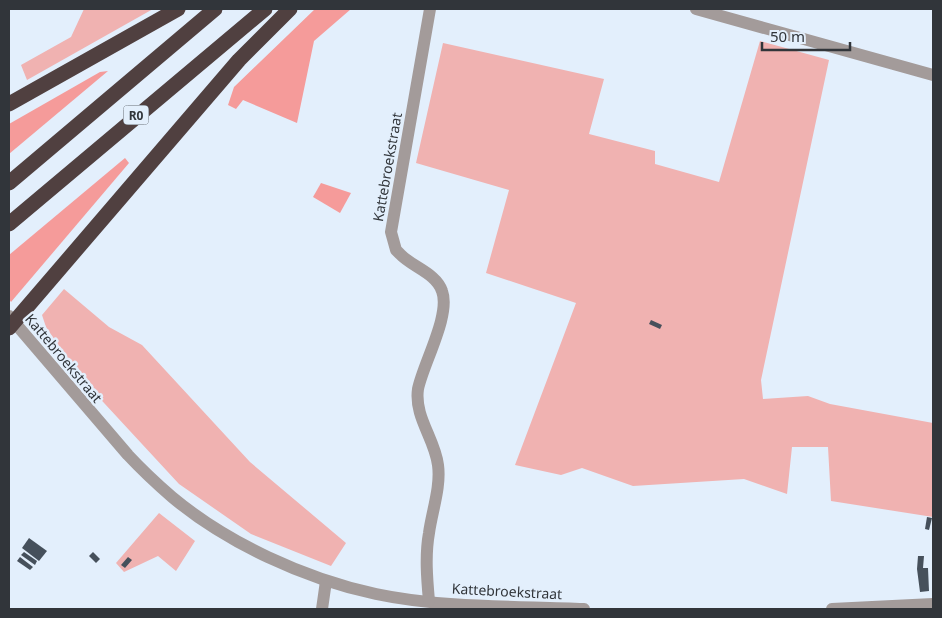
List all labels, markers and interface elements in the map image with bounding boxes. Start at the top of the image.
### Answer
scale bar [762,20,850,52]
text: 50 m [770,26,805,46]
road number: R0 [124,106,148,124]
street label: Kattebroekstraat [368,111,406,223]
street label: Kattebroekstraat [21,310,107,406]
street label: Kattebroekstraat [451,579,563,603]

